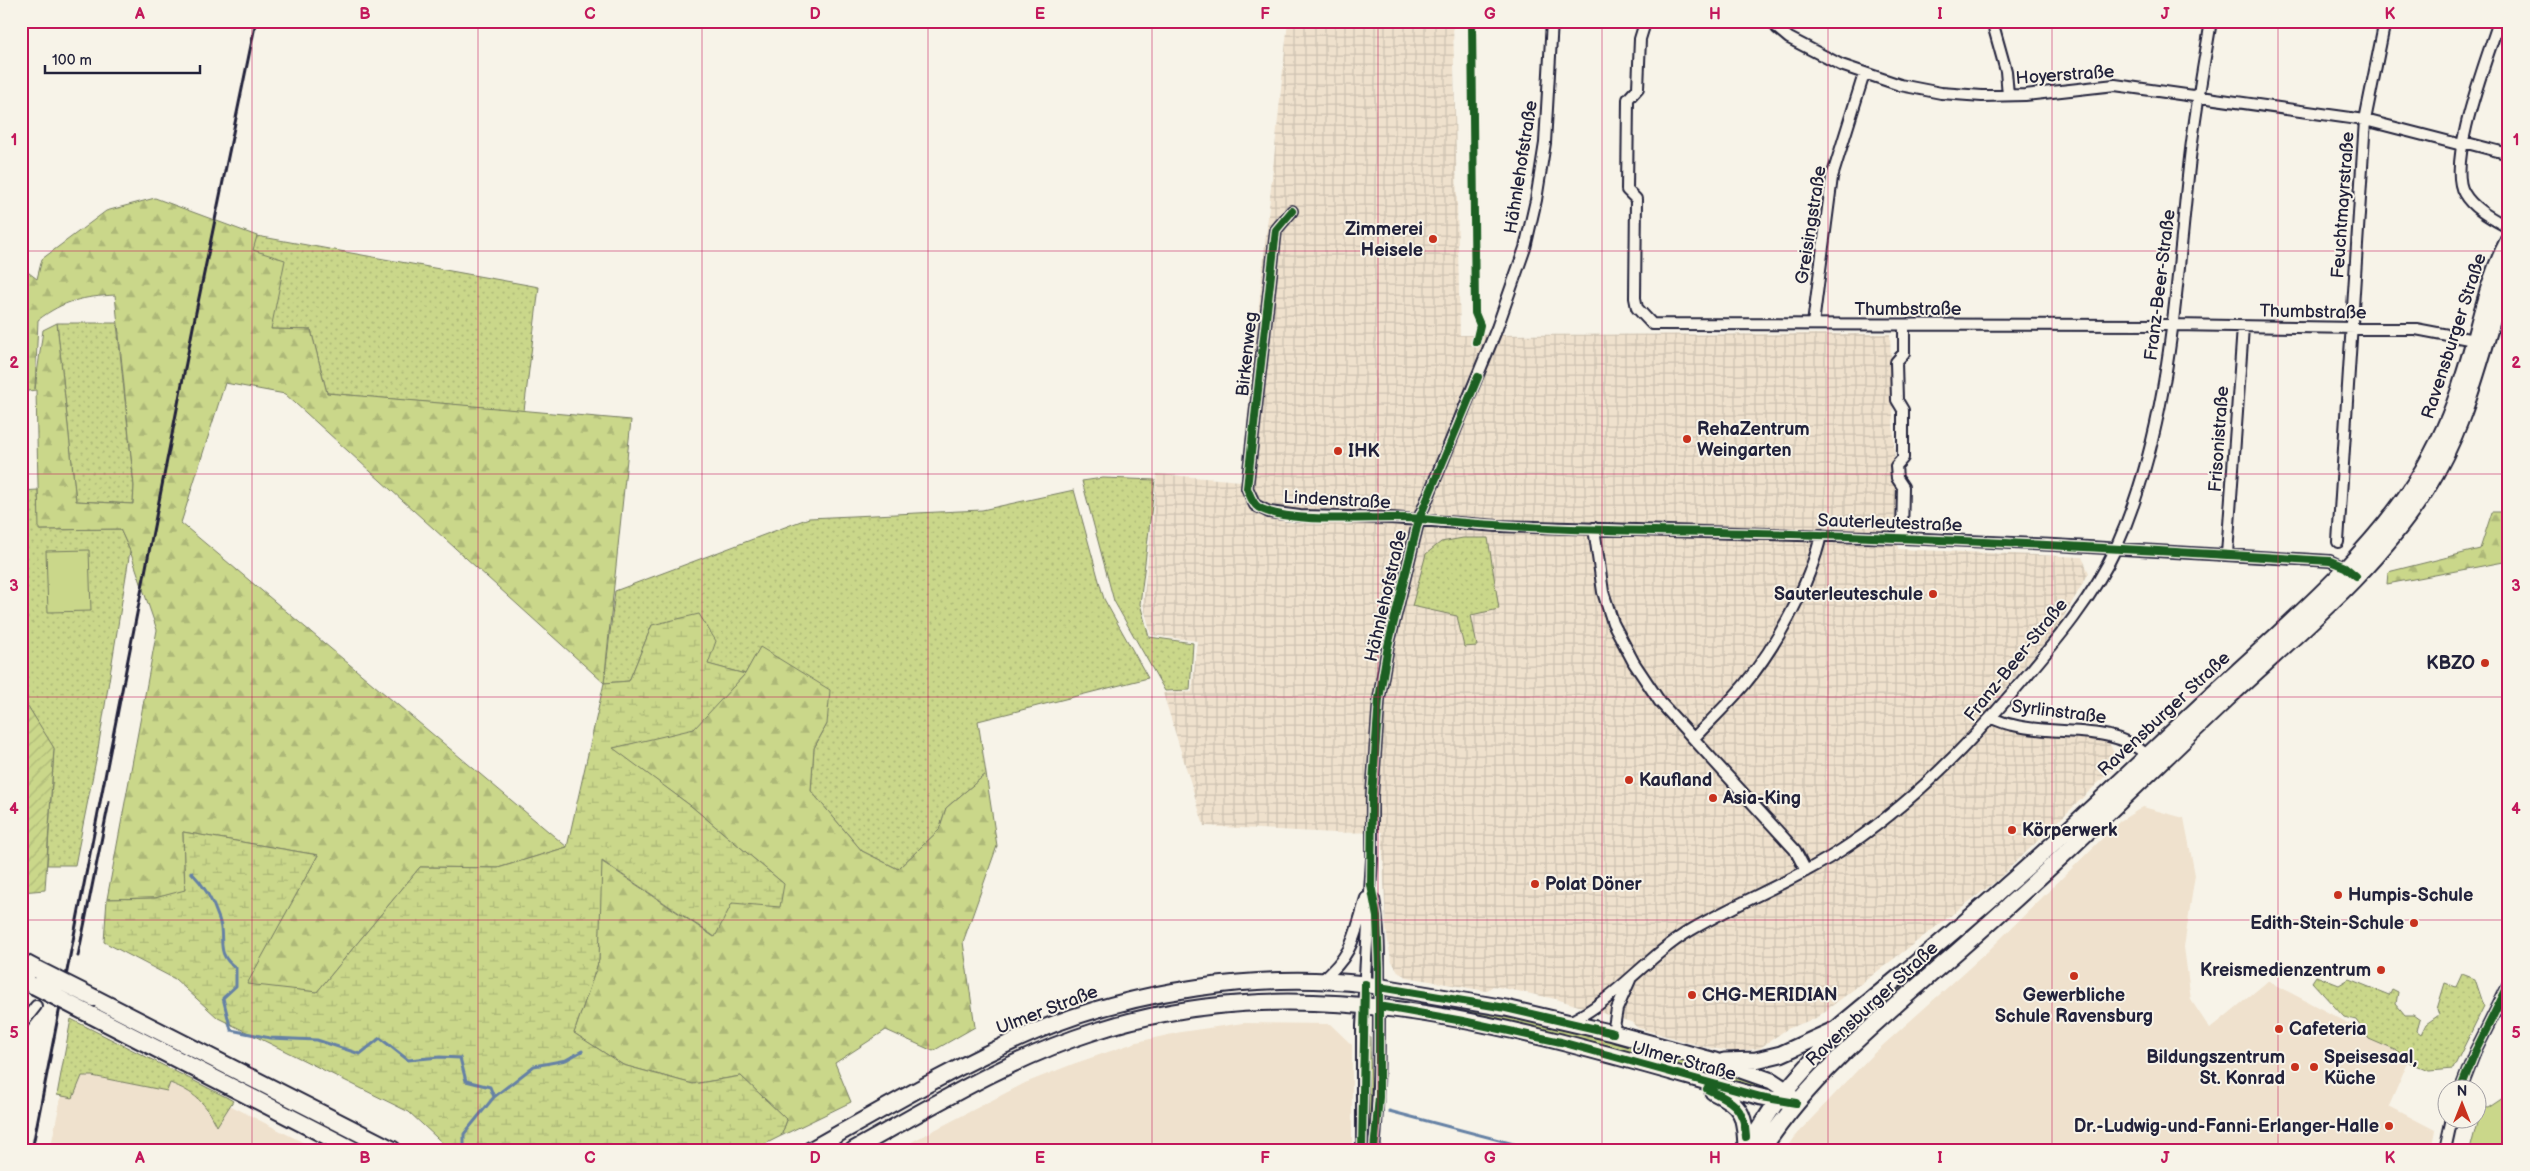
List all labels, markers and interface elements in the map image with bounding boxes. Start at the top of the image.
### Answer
text: A [134,5,145,24]
text: B [359,5,371,24]
text: C [584,5,596,24]
text: D [809,5,821,24]
text: E [1035,5,1045,24]
text: F [1260,5,1270,24]
text: G [1484,5,1496,24]
text: H [1709,5,1721,24]
text: I [1937,5,1943,24]
text: J [2161,5,2170,24]
text: K [2385,5,2396,24]
scale bar [45,42,200,74]
text: 100 m [52,51,92,70]
street label: Hoyerstraße [2015,61,2115,89]
street label: Hähnlehofstraße [1500,99,1542,235]
text: 1 [11,131,17,150]
street label: Feuchtmayrstraße [2327,131,2359,279]
text: 1 [2513,131,2519,150]
street label: Greisingstraße [1791,164,1831,286]
street label: Franz-Beer-Straße [2140,208,2180,362]
place label: Zimmerei Heisele [1345,219,1423,261]
marker: Zimmerei Heisele [1427,233,1439,245]
street label: Ravensburger Straße [2417,250,2491,421]
street label: Thumbstraße [1855,299,1962,320]
street label: Thumbstraße [2259,301,2367,323]
street label: Birkenweg [1232,311,1262,397]
text: 2 [9,354,19,373]
text: 2 [2511,354,2521,373]
street label: Frisonistraße [2205,385,2233,493]
place label: RehaZentrum Weingarten [1697,419,1810,461]
marker: RehaZentrum Weingarten [1681,433,1693,445]
place label: IHK [1348,441,1380,462]
marker: IHK [1332,445,1344,457]
street label: Lindenstraße [1283,487,1391,513]
street label: Sauterleutestraße [1817,510,1963,536]
street label: Hähnlehofstraße [1361,528,1411,664]
text: 3 [9,577,19,596]
text: 3 [2511,577,2521,596]
place label: Sauterleuteschule [1774,584,1923,605]
marker: Sauterleuteschule [1927,588,1939,600]
street label: Franz-Beer-Straße [1960,594,2072,726]
street label: Ravensburger Straße [2094,647,2235,781]
place label: KBZO [2426,653,2475,674]
marker: KBZO [2479,657,2491,669]
street label: Syrlinstraße [2010,696,2108,728]
place label: Kaufland [1639,770,1712,791]
marker: Kaufland [1623,774,1635,786]
place label: Asia-King [1722,788,1801,809]
marker: Asia-King [1707,792,1719,804]
text: 4 [9,800,19,819]
text: 4 [2511,800,2521,819]
place label: Körperwerk [2022,820,2118,841]
marker: Körperwerk [2006,824,2018,836]
place label: Polat Döner [1545,874,1643,895]
marker: Polat Döner [1529,878,1541,890]
place label: Humpis-Schule [2348,885,2473,906]
marker: Humpis-Schule [2332,889,2344,901]
place label: Edith-Stein-Schule [2250,913,2404,934]
marker: Edith-Stein-Schule [2408,917,2420,929]
street label: Ravensburger Straße [1802,937,1943,1071]
place label: Kreismedienzentrum [2200,960,2371,981]
marker: Kreismedienzentrum [2375,964,2387,976]
marker: Gewerbliche Schule Ravensburg [2068,970,2080,982]
street label: Ulmer Straße [993,981,1101,1039]
place label: CHG-MERIDIAN [1702,985,1838,1006]
place label: Gewerbliche Schule Ravensburg [1995,985,2153,1027]
marker: CHG-MERIDIAN [1686,989,1698,1001]
place label: Cafeteria [2289,1019,2367,1040]
marker: Cafeteria [2273,1023,2285,1035]
text: 5 [9,1024,19,1043]
text: 5 [2511,1024,2521,1043]
street label: Ulmer Straße [1629,1037,1739,1085]
place label: Bildungszentrum St. Konrad [2146,1047,2285,1089]
place label: Speisesaal, Küche [2324,1047,2417,1089]
marker: Bildungszentrum St. Konrad [2289,1061,2301,1073]
marker: Speisesaal, Küche [2308,1061,2320,1073]
north arrow [2438,1078,2488,1128]
text: N [2457,1083,2467,1100]
place label: Dr.-Ludwig-und-Fanni-Erlanger-Halle [2074,1116,2379,1137]
marker: Dr.-Ludwig-und-Fanni-Erlanger-Halle [2383,1120,2395,1132]
text: A [134,1149,145,1168]
text: B [359,1149,371,1168]
text: C [584,1149,596,1168]
text: D [809,1149,821,1168]
text: E [1035,1149,1045,1168]
text: F [1260,1149,1270,1168]
text: G [1484,1149,1496,1168]
text: H [1709,1149,1721,1168]
text: I [1937,1149,1943,1168]
text: J [2161,1149,2170,1168]
text: K [2385,1149,2396,1168]

